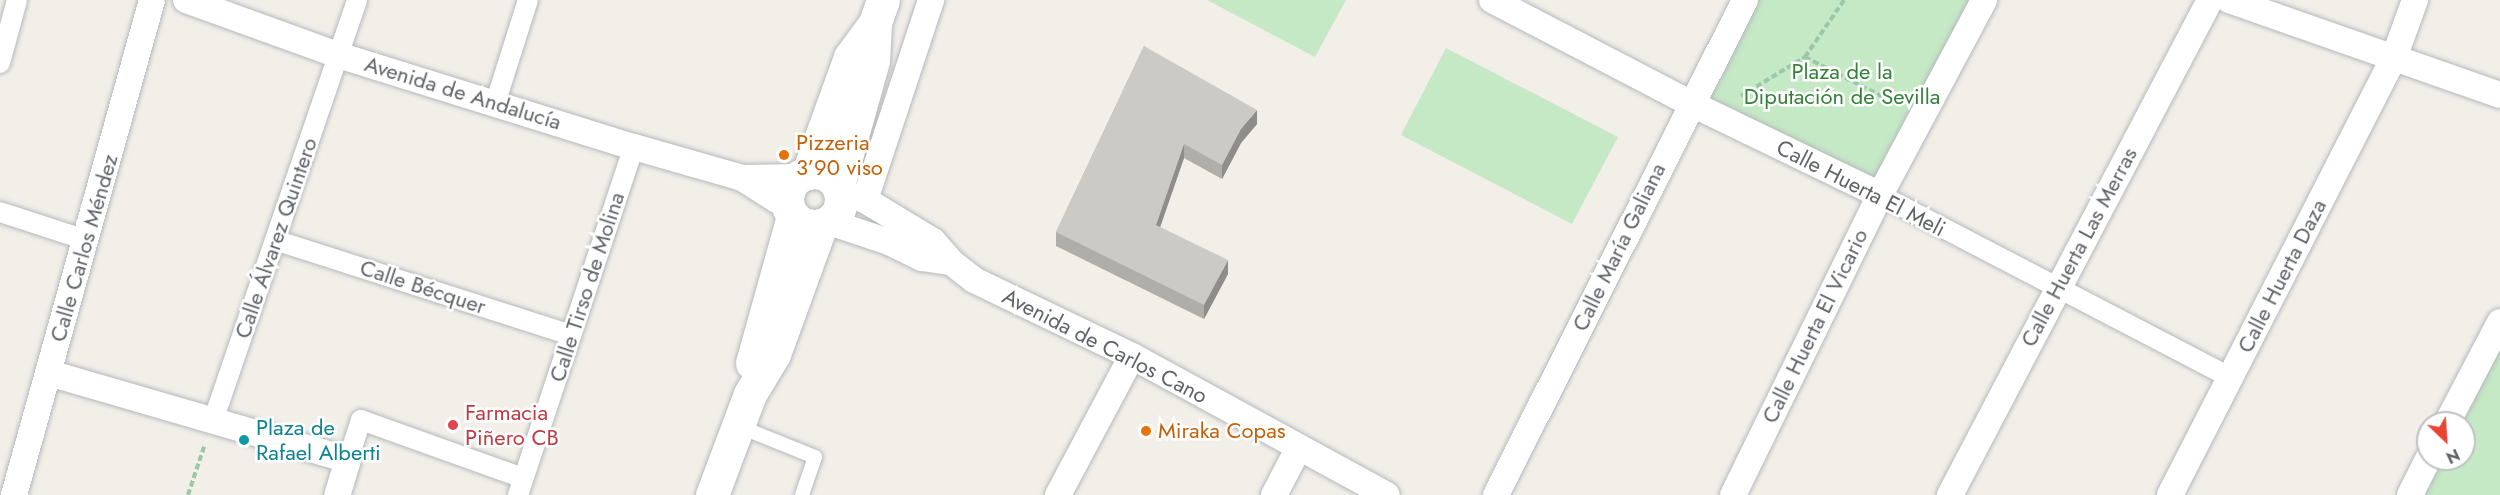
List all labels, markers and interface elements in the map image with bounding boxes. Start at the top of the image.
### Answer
street label: Avenida de Andalucía [362,51,564,135]
park label: Plaza de la Diputación de Sevilla [1744,58,1940,110]
place label: Pizzeria 3’90 viso [796,129,883,180]
street label: Calle Álvarez Quintero [229,134,323,342]
street label: Calle Huerta El Meli [1772,134,1950,242]
street label: Calle Huerta Las Merras [2015,143,2143,351]
marker: Pizzeria 3’90 viso [777,148,791,162]
street label: Calle Carlos Méndez [45,151,123,345]
street label: Calle María Galiana [1567,159,1671,335]
street label: Calle Tirso de Molina [544,189,630,385]
street label: Calle Huerta Daza [2232,195,2332,357]
street label: Calle Huerta El Vicario [1757,225,1873,427]
street label: Calle Bécquer [357,254,489,320]
street label: Avenida de Carlos Cano [998,283,1212,409]
place label: Farmacia Piñero CB [465,399,559,451]
north arrow [2416,411,2476,471]
place label: Plaza de Rafael Alberti [256,414,381,466]
marker: Farmacia Piñero CB [446,418,460,432]
place label: Miraka Copas [1158,418,1286,444]
marker: Miraka Copas [1139,424,1153,438]
marker: Plaza de Rafael Alberti [237,433,251,447]
text: N [2442,443,2464,469]

